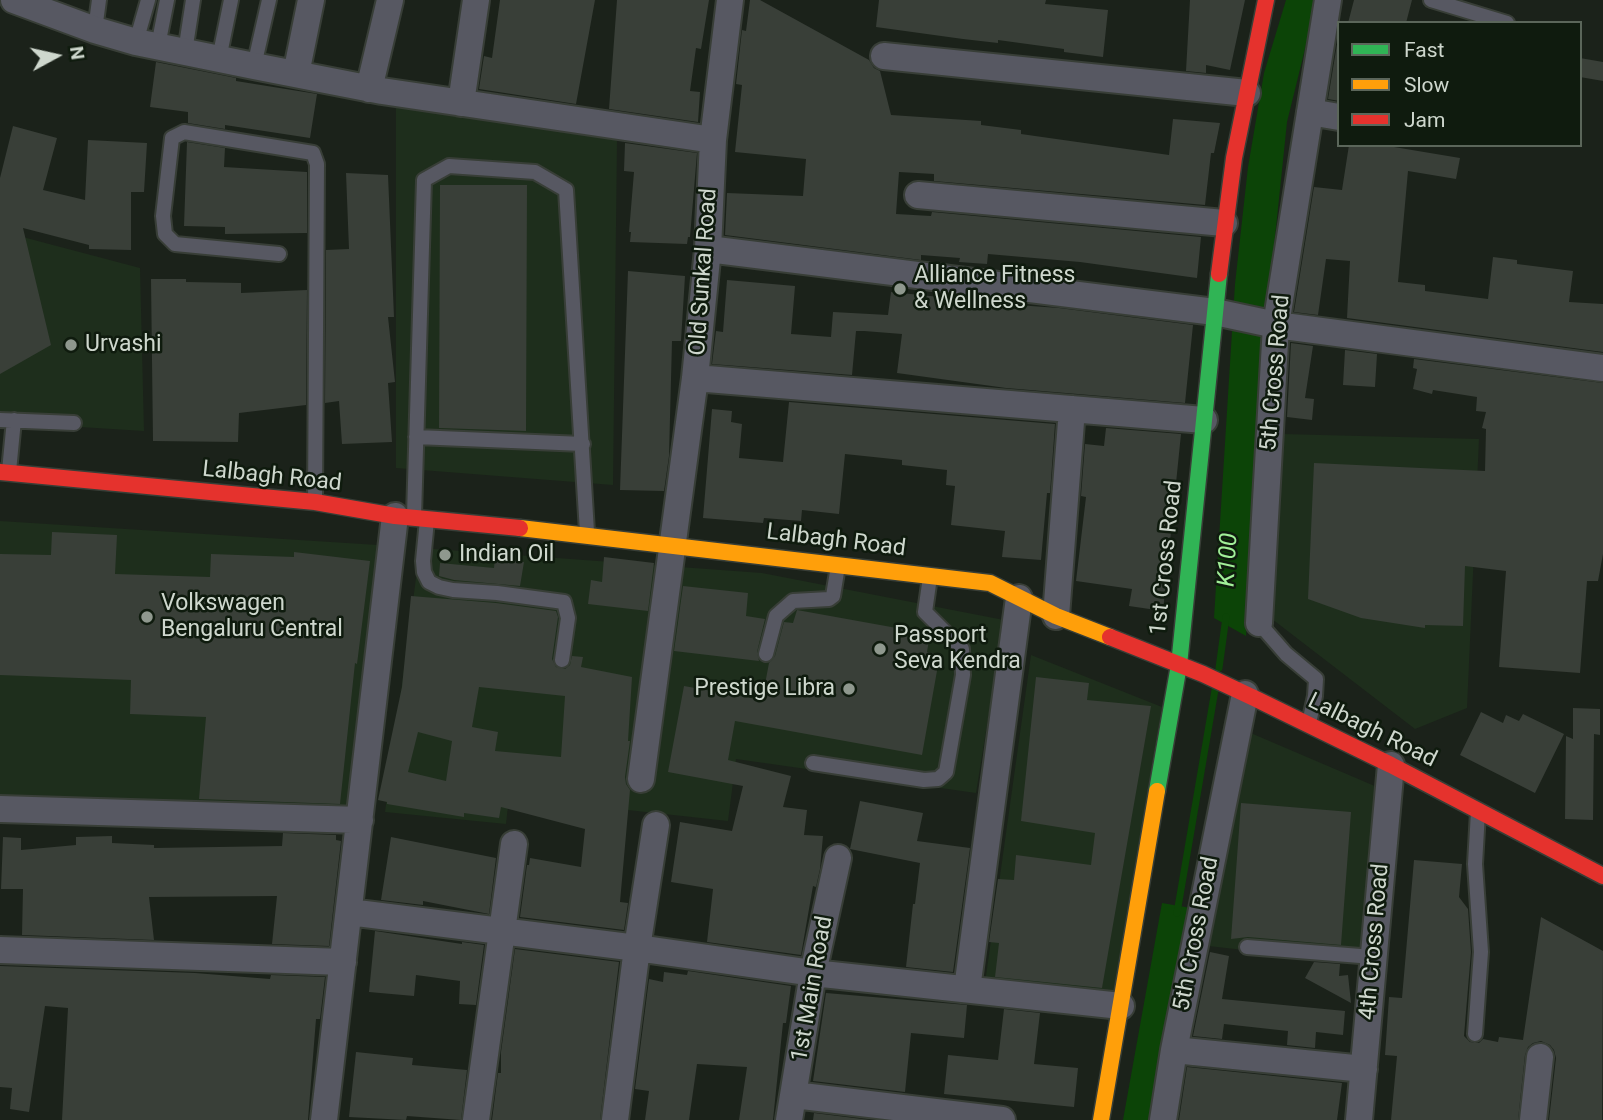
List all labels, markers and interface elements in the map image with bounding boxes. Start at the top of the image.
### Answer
north arrow [21,21,91,91]
legend [1337,21,1582,147]
text: Fast [1404,38,1444,62]
text: N [65,45,90,61]
text: Slow [1404,73,1449,97]
text: Jam [1404,108,1445,132]
street label: Old Sunkal Road [684,188,724,356]
place label: Alliance Fitness & Wellness [914,262,1075,316]
marker: Alliance Fitness & Wellness [892,281,908,297]
street label: 5th Cross Road [1255,294,1297,452]
place label: Urvashi [85,331,162,359]
marker: Urvashi [63,337,79,353]
street label: Lalbagh Road [201,456,343,498]
street label: 1st Cross Road [1145,479,1189,637]
street label: Lalbagh Road [765,519,907,563]
water label: K100 [1213,532,1245,588]
place label: Indian Oil [459,541,554,569]
marker: Indian Oil [437,547,453,563]
place label: Volkswagen Bengaluru Central [161,590,343,644]
marker: Volkswagen Bengaluru Central [139,609,155,625]
place label: Passport Seva Kendra [894,622,1021,676]
marker: Passport Seva Kendra [872,641,888,657]
place label: Prestige Libra [694,675,835,703]
marker: Prestige Libra [841,681,857,697]
street label: Lalbagh Road [1303,688,1441,774]
street label: 5th Cross Road [1169,854,1225,1014]
street label: 4th Cross Road [1354,863,1396,1021]
street label: 1st Main Road [787,914,839,1064]

